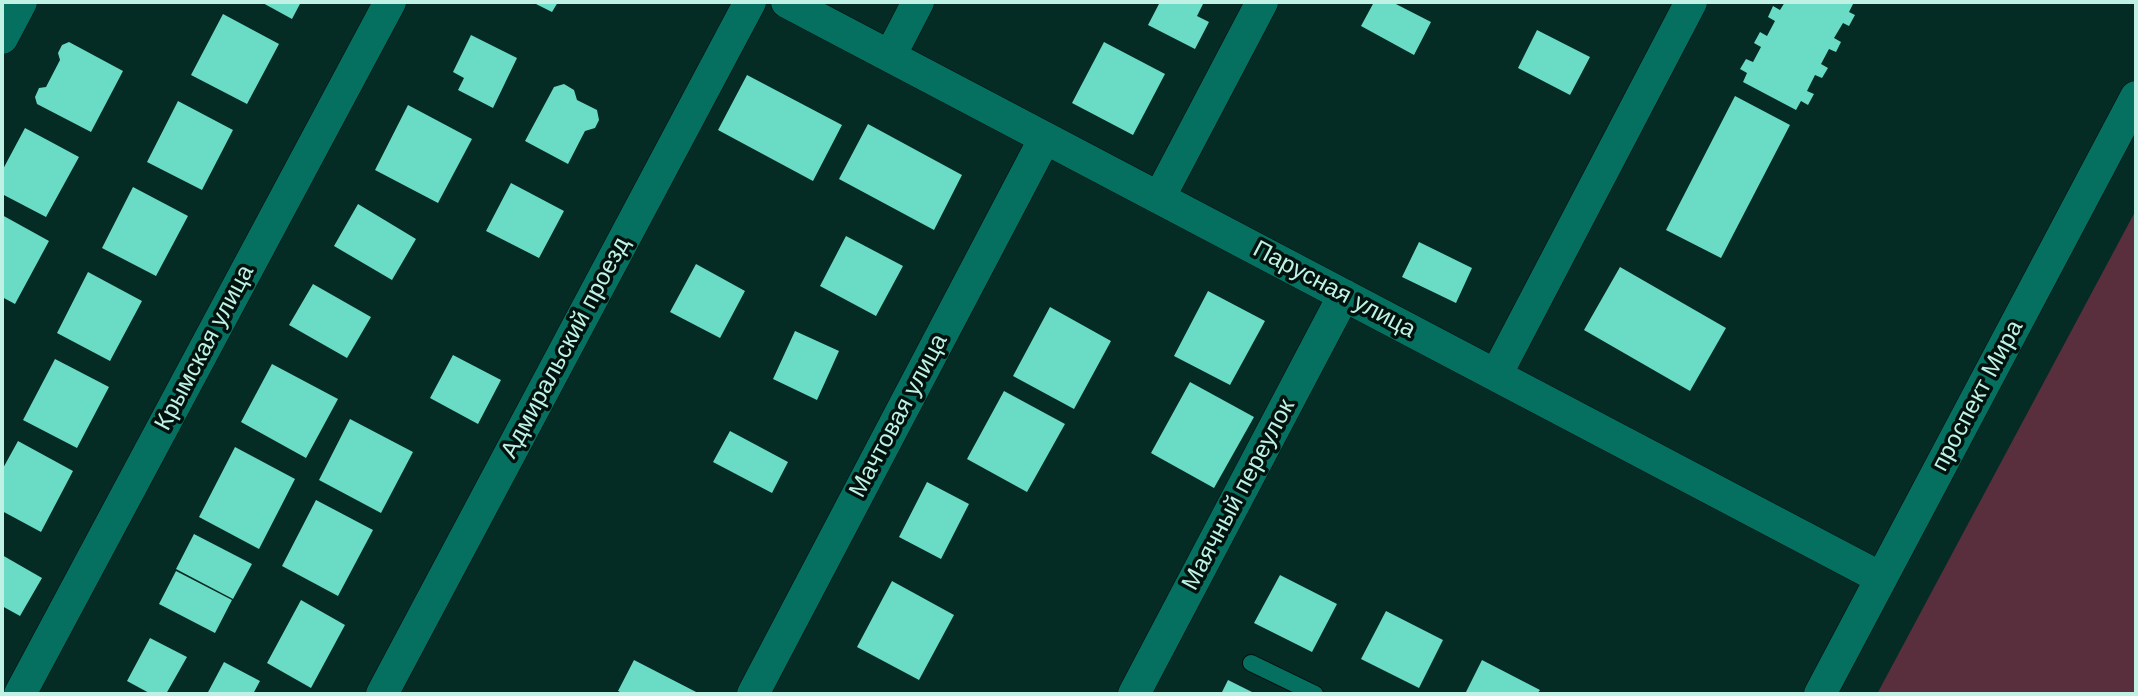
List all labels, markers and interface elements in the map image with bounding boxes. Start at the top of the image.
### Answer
street label: Адмиральский проезд [496,233,636,463]
street label: Парусная улица [1248,235,1420,345]
street label: Крымская улица [149,260,261,436]
street label: проспект Мира [1926,316,2030,476]
street label: Мачтовая улица [844,329,954,503]
street label: Маячный переулок [1177,395,1301,595]

